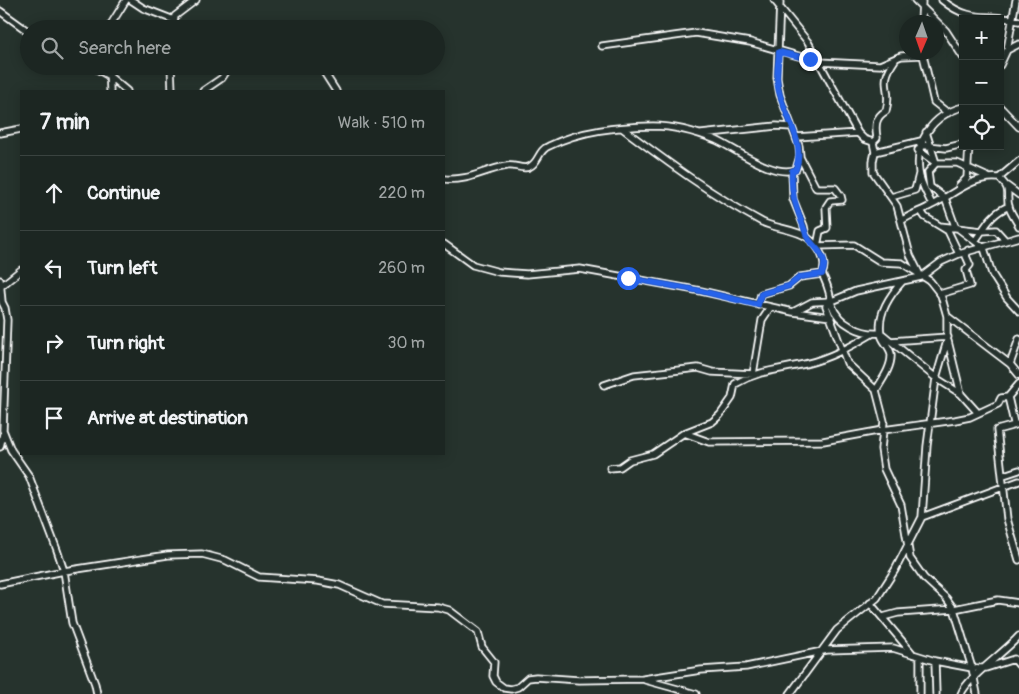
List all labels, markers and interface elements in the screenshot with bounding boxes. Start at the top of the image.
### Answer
north arrow [899,15,944,60]
map controls [959,15,1004,150]
button: + [959,15,1004,60]
search box [20,20,445,75]
icon: search [38,34,66,62]
text: Search here [78,36,171,60]
route end [799,48,822,71]
button: − [959,60,1004,105]
button: locate [959,105,1004,150]
text: 7 min [40,109,90,136]
text: Walk · 510 m [338,113,425,133]
icon: ahead [40,179,68,207]
text: Continue [87,181,160,205]
text: 220 m [379,183,425,203]
icon: left [40,254,68,282]
text: Turn left [87,256,157,280]
text: 260 m [378,258,425,278]
route start [617,267,640,290]
icon: right [40,329,68,357]
text: Turn right [87,331,165,355]
text: 30 m [387,333,425,353]
icon: arrive [40,404,68,432]
text: Arrive at destination [87,406,248,430]

